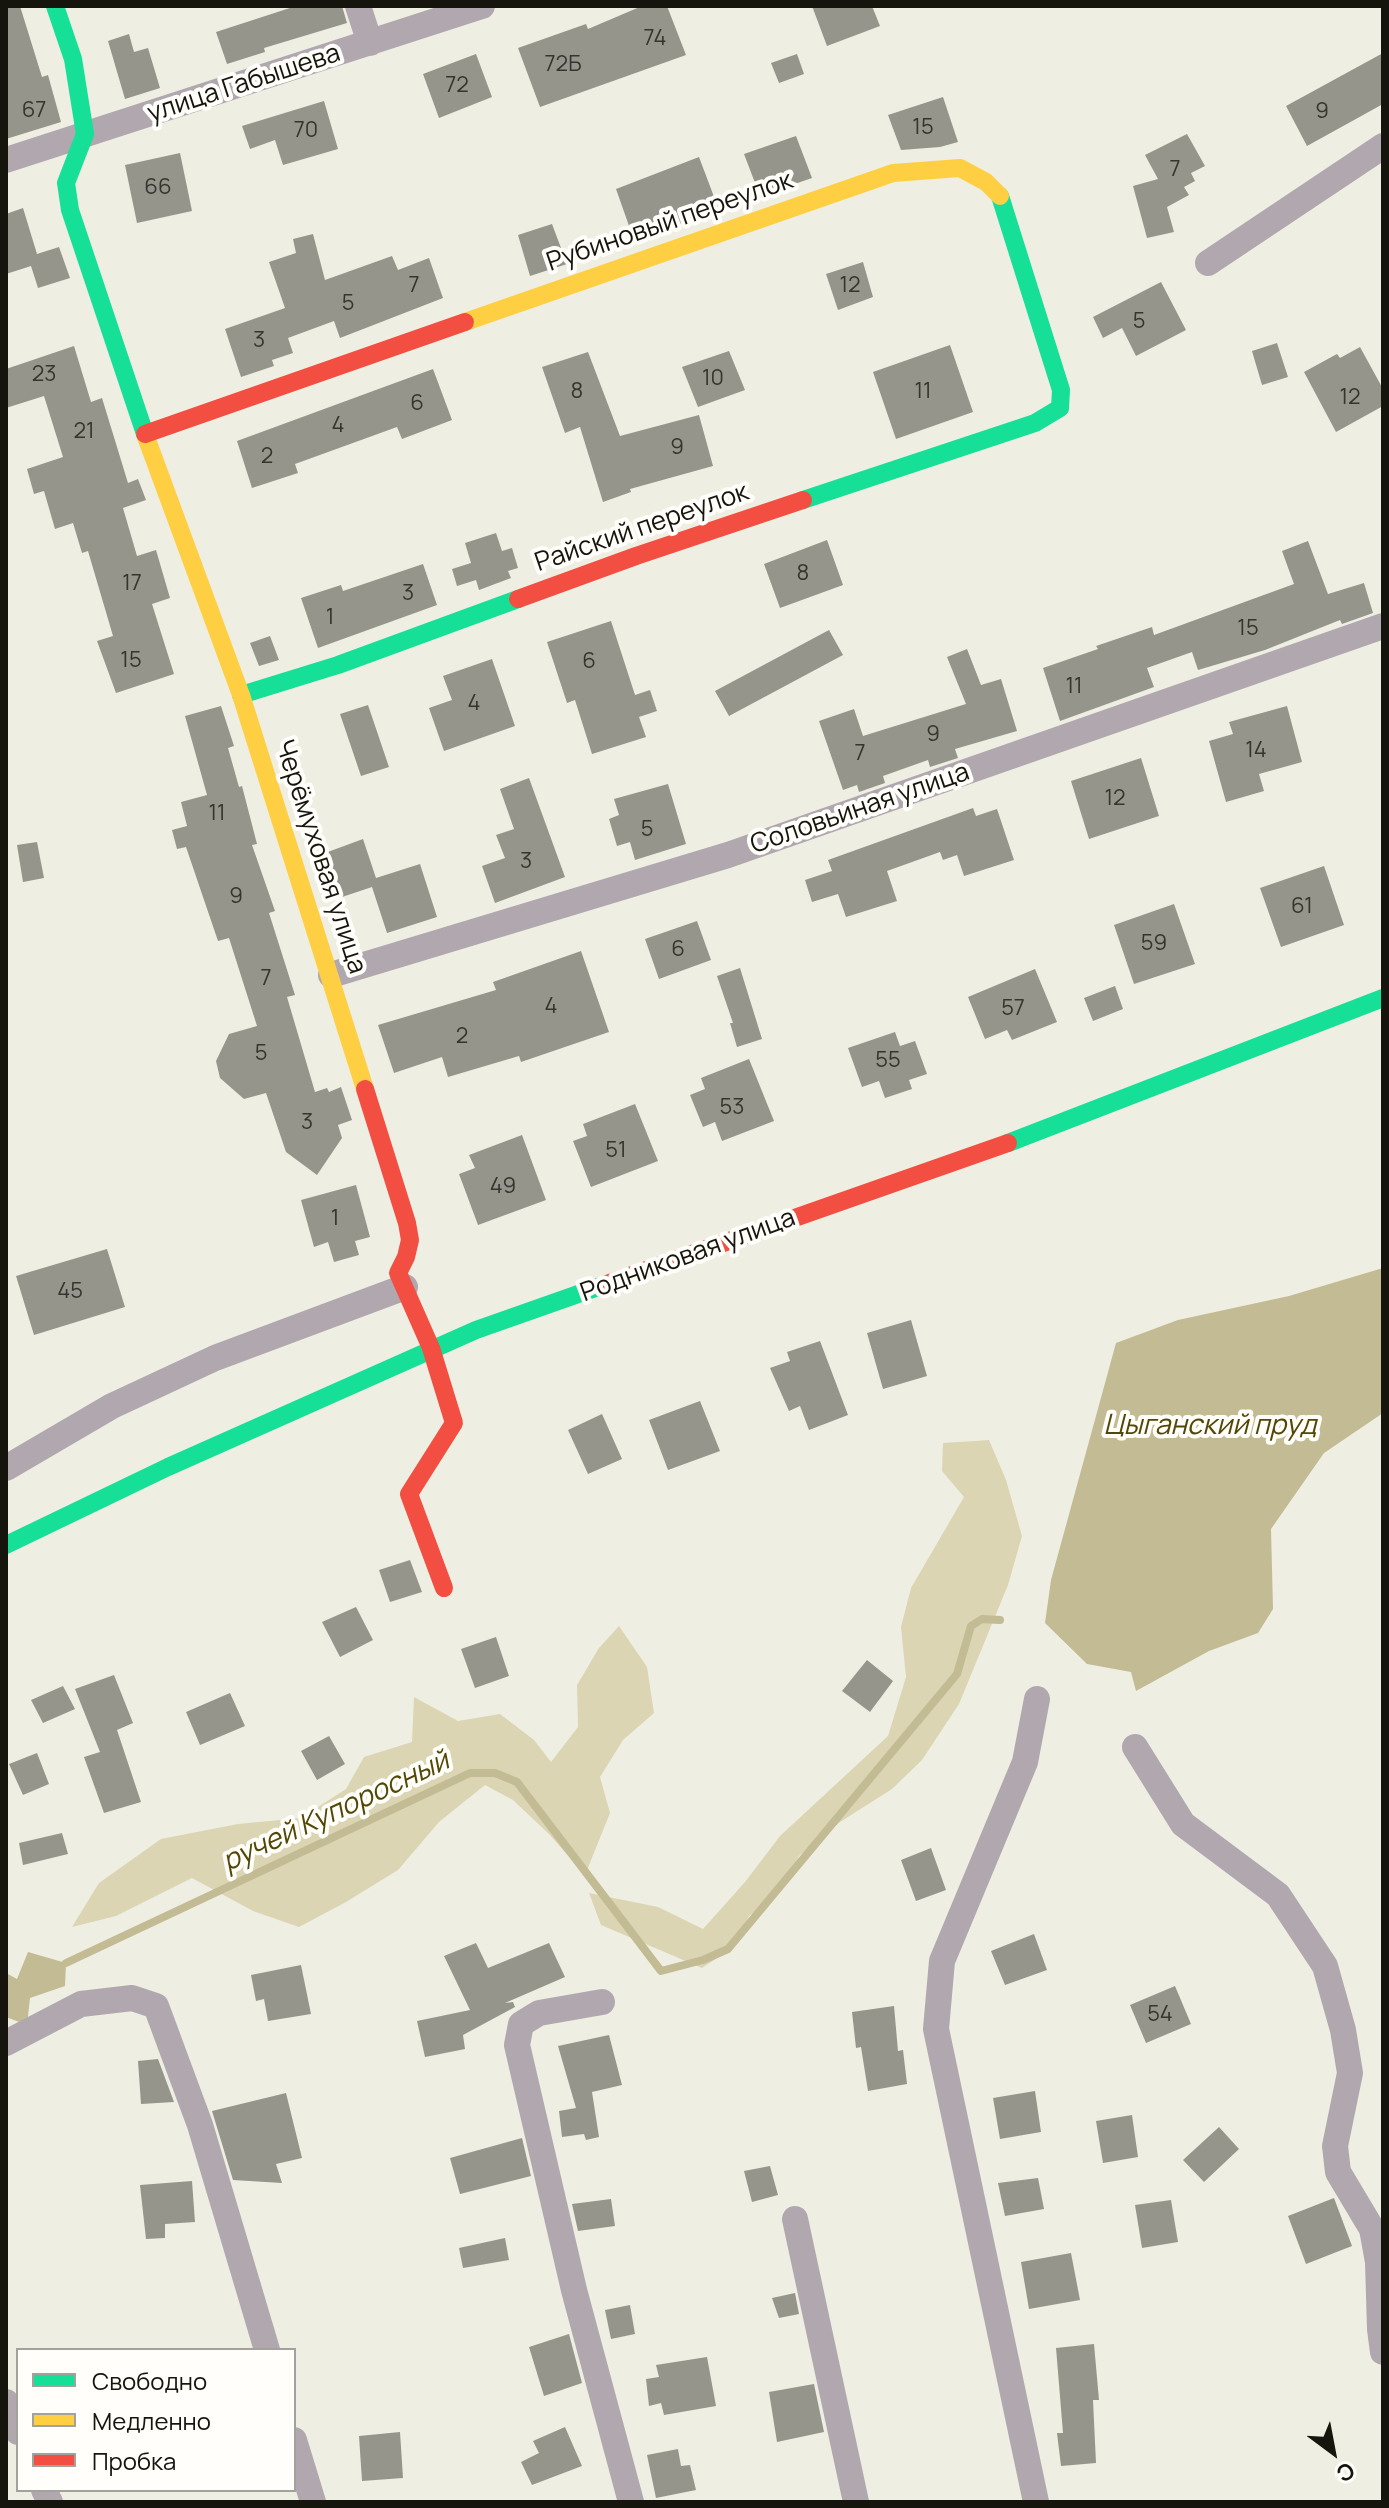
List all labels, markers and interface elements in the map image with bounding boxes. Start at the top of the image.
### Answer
house number: 74 [643,26,667,52]
street label: улица Габышева [144,38,344,130]
house number: 72Б [545,52,581,78]
house number: 72 [445,73,469,99]
house number: 67 [22,98,46,124]
house number: 9 [1315,99,1329,125]
house number: 15 [912,115,934,141]
house number: 70 [294,118,318,144]
house number: 7 [1169,157,1181,183]
street label: Рубиновый переулок [543,165,797,279]
house number: 66 [144,175,172,201]
house number: 7 [408,273,420,299]
house number: 12 [839,273,861,299]
house number: 5 [342,291,354,317]
house number: 5 [1133,309,1145,335]
house number: 3 [253,328,265,354]
house number: 23 [32,362,56,388]
house number: 10 [702,366,724,392]
house number: 8 [571,379,583,405]
house number: 11 [914,379,932,405]
house number: 12 [1339,385,1361,411]
house number: 6 [410,391,424,417]
house number: 4 [332,413,344,439]
house number: 21 [73,419,95,445]
house number: 9 [670,435,684,461]
house number: 2 [261,444,273,470]
street label: Райский переулок [531,477,753,579]
house number: 8 [797,561,809,587]
house number: 17 [122,571,142,597]
house number: 3 [402,581,414,607]
house number: 1 [326,605,334,631]
house number: 15 [1237,616,1259,642]
house number: 15 [120,648,142,674]
house number: 6 [582,649,596,675]
house number: 11 [1065,674,1083,700]
house number: 4 [468,691,480,717]
house number: 9 [926,722,940,748]
street label: Черёмуховая улица [267,736,373,978]
house number: 14 [1245,738,1267,764]
house number: 7 [854,741,866,767]
street label: Соловьиная улица [746,757,974,861]
house number: 12 [1104,786,1126,812]
house number: 11 [208,801,226,827]
house number: 5 [641,817,653,843]
house number: 3 [520,849,532,875]
house number: 9 [229,884,243,910]
house number: 61 [1291,894,1313,920]
house number: 59 [1141,931,1167,957]
house number: 6 [671,937,685,963]
house number: 7 [260,966,272,992]
house number: 4 [545,994,557,1020]
house number: 57 [1001,996,1025,1022]
house number: 2 [456,1024,468,1050]
house number: 5 [255,1041,267,1067]
house number: 55 [875,1048,901,1074]
house number: 53 [720,1095,744,1121]
house number: 3 [301,1110,313,1136]
house number: 51 [605,1138,627,1164]
house number: 49 [490,1174,516,1200]
street label: Родниковая улица [576,1203,800,1309]
house number: 1 [331,1206,339,1232]
house number: 45 [57,1279,83,1305]
water label: Цыганский пруд [1103,1409,1317,1443]
water label: ручей Купоросный [217,1745,455,1879]
house number: 54 [1147,2002,1173,2028]
legend [16,2348,296,2492]
text: Свободно [92,2364,207,2397]
text: Медленно [92,2404,211,2437]
north arrow [1293,2412,1373,2492]
text: Пробка [92,2444,176,2477]
text: С [1331,2455,1361,2489]

